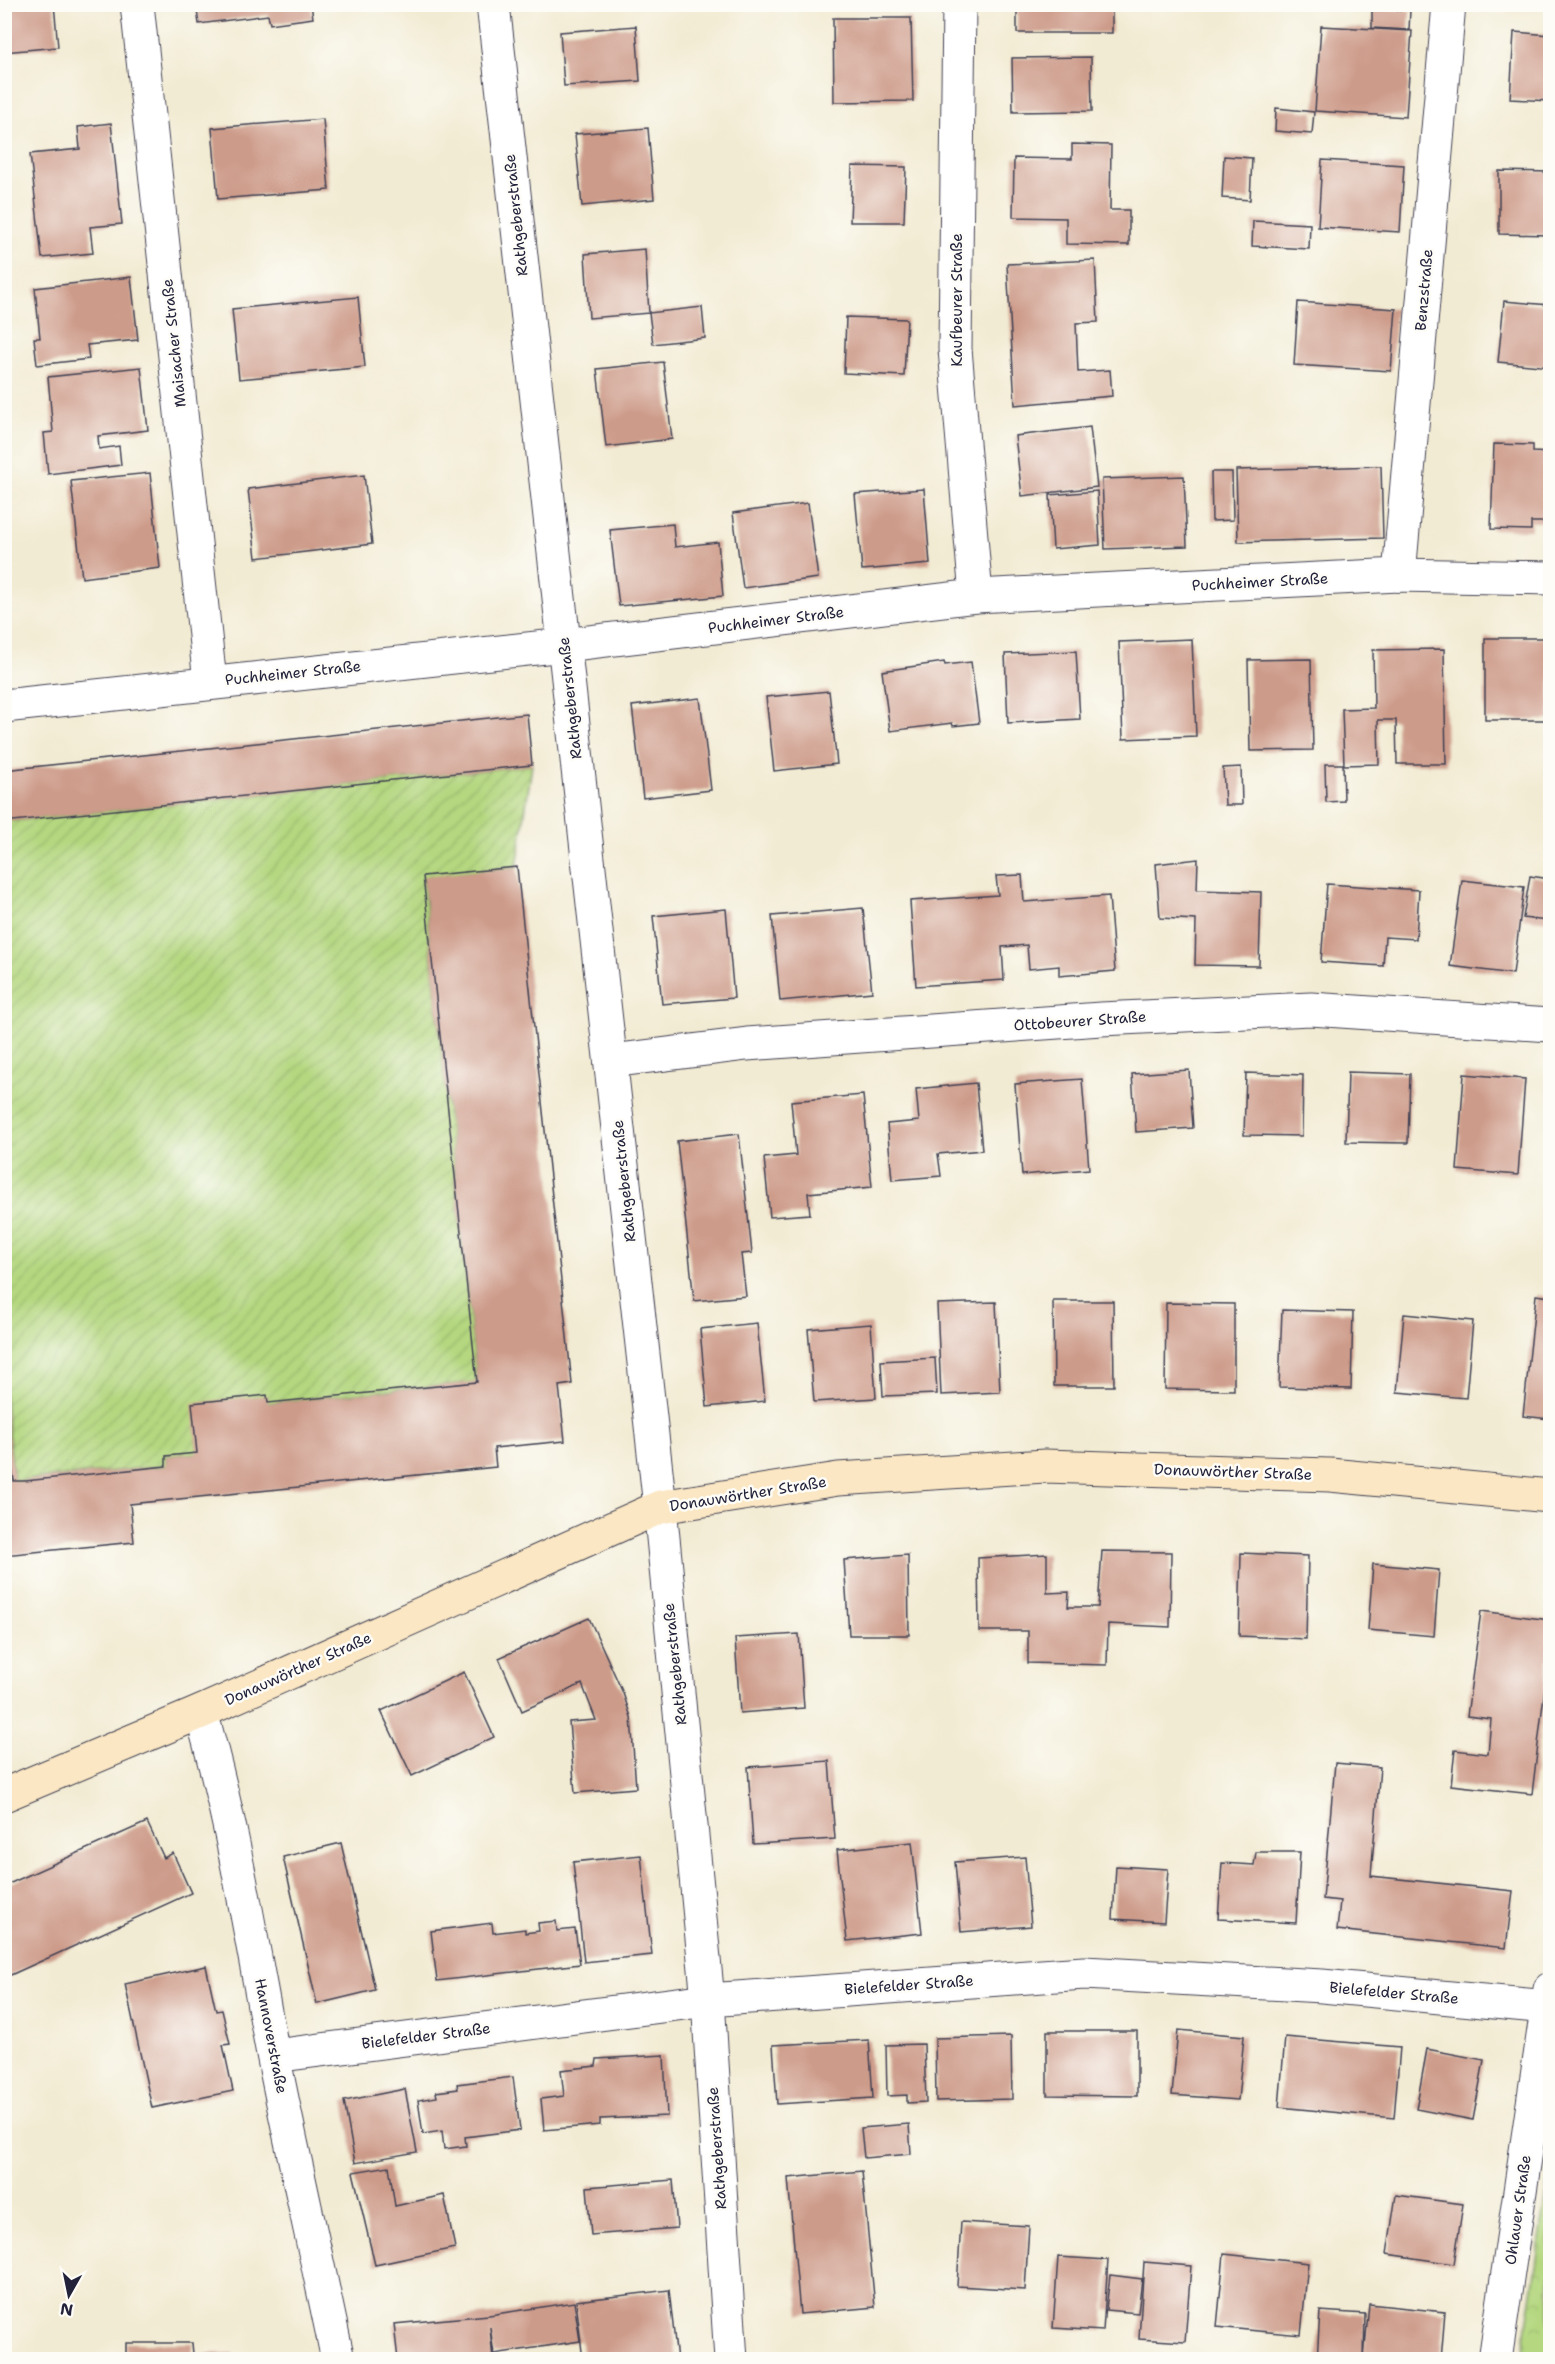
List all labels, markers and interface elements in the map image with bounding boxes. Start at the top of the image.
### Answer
street label: Rathgeberstraße [500,153,532,277]
street label: Kaufbeurer Straße [947,233,967,367]
street label: Benzstraße [1410,248,1438,332]
street label: Maisacher Straße [157,278,191,408]
street label: Puchheimer Straße [1191,568,1329,596]
street label: Puchheimer Straße [707,602,845,638]
street label: Rathgeberstraße [554,636,586,760]
street label: Puchheimer Straße [224,656,362,690]
street label: Ottobeurer Straße [1013,1006,1147,1036]
street label: Rathgeberstraße [608,1119,640,1243]
street label: Donauwörther Straße [1153,1459,1313,1485]
street label: Donauwörther Straße [668,1472,828,1516]
street label: Rathgeberstraße [659,1602,691,1726]
street label: Donauwörther Straße [222,1628,374,1710]
street label: Bielefelder Straße [844,1971,974,1999]
street label: Hannoverstraße [250,1977,292,2095]
street label: Bielefelder Straße [1329,1977,1459,2009]
street label: Bielefelder Straße [360,2018,492,2054]
street label: Rathgeberstraße [703,2086,731,2210]
street label: Ohlauer Straße [1500,2154,1536,2266]
north arrow [39,2265,99,2325]
text: N [59,2298,75,2321]

